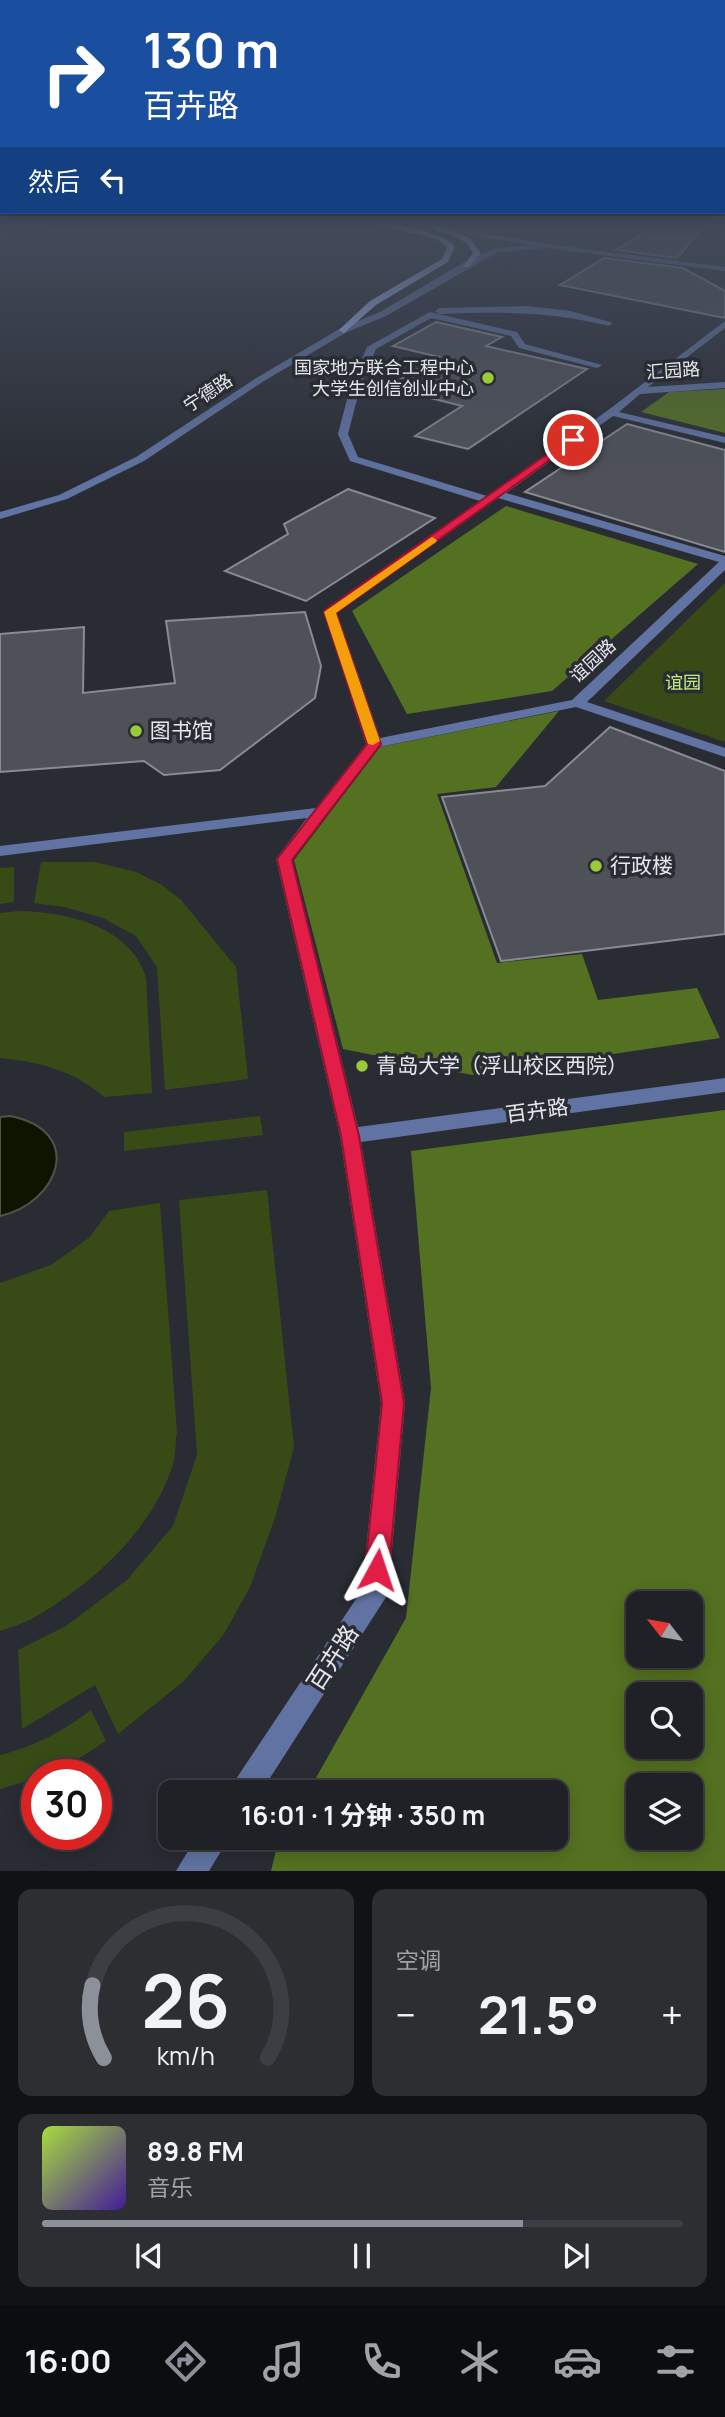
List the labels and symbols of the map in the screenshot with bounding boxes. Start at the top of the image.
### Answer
place label: 国家地方联合工程中心 大学生创信创业中心 [294,355,474,400]
street label: 汇园路 [645,356,701,384]
street label: 宁德路 [178,367,237,417]
marker: 国家地方联合工程中心 大学生创信创业中心 [480,370,496,386]
pin [543,410,603,470]
street label: 谊园路 [564,633,620,687]
park label: 谊园 [665,670,701,694]
place label: 图书馆 [150,716,213,744]
marker: 图书馆 [128,723,144,739]
place label: 行政楼 [610,851,673,879]
marker: 行政楼 [588,858,604,874]
place label: 青岛大学（浮山校区西院） [376,1051,628,1079]
marker: 青岛大学（浮山校区西院） [354,1058,370,1074]
street label: 百卉路 [504,1092,570,1128]
position arrow [340,1533,414,1607]
north arrow [626,1591,704,1668]
street label: 百卉路 [298,1618,365,1696]
speed limit sign: 30 [21,1759,112,1850]

